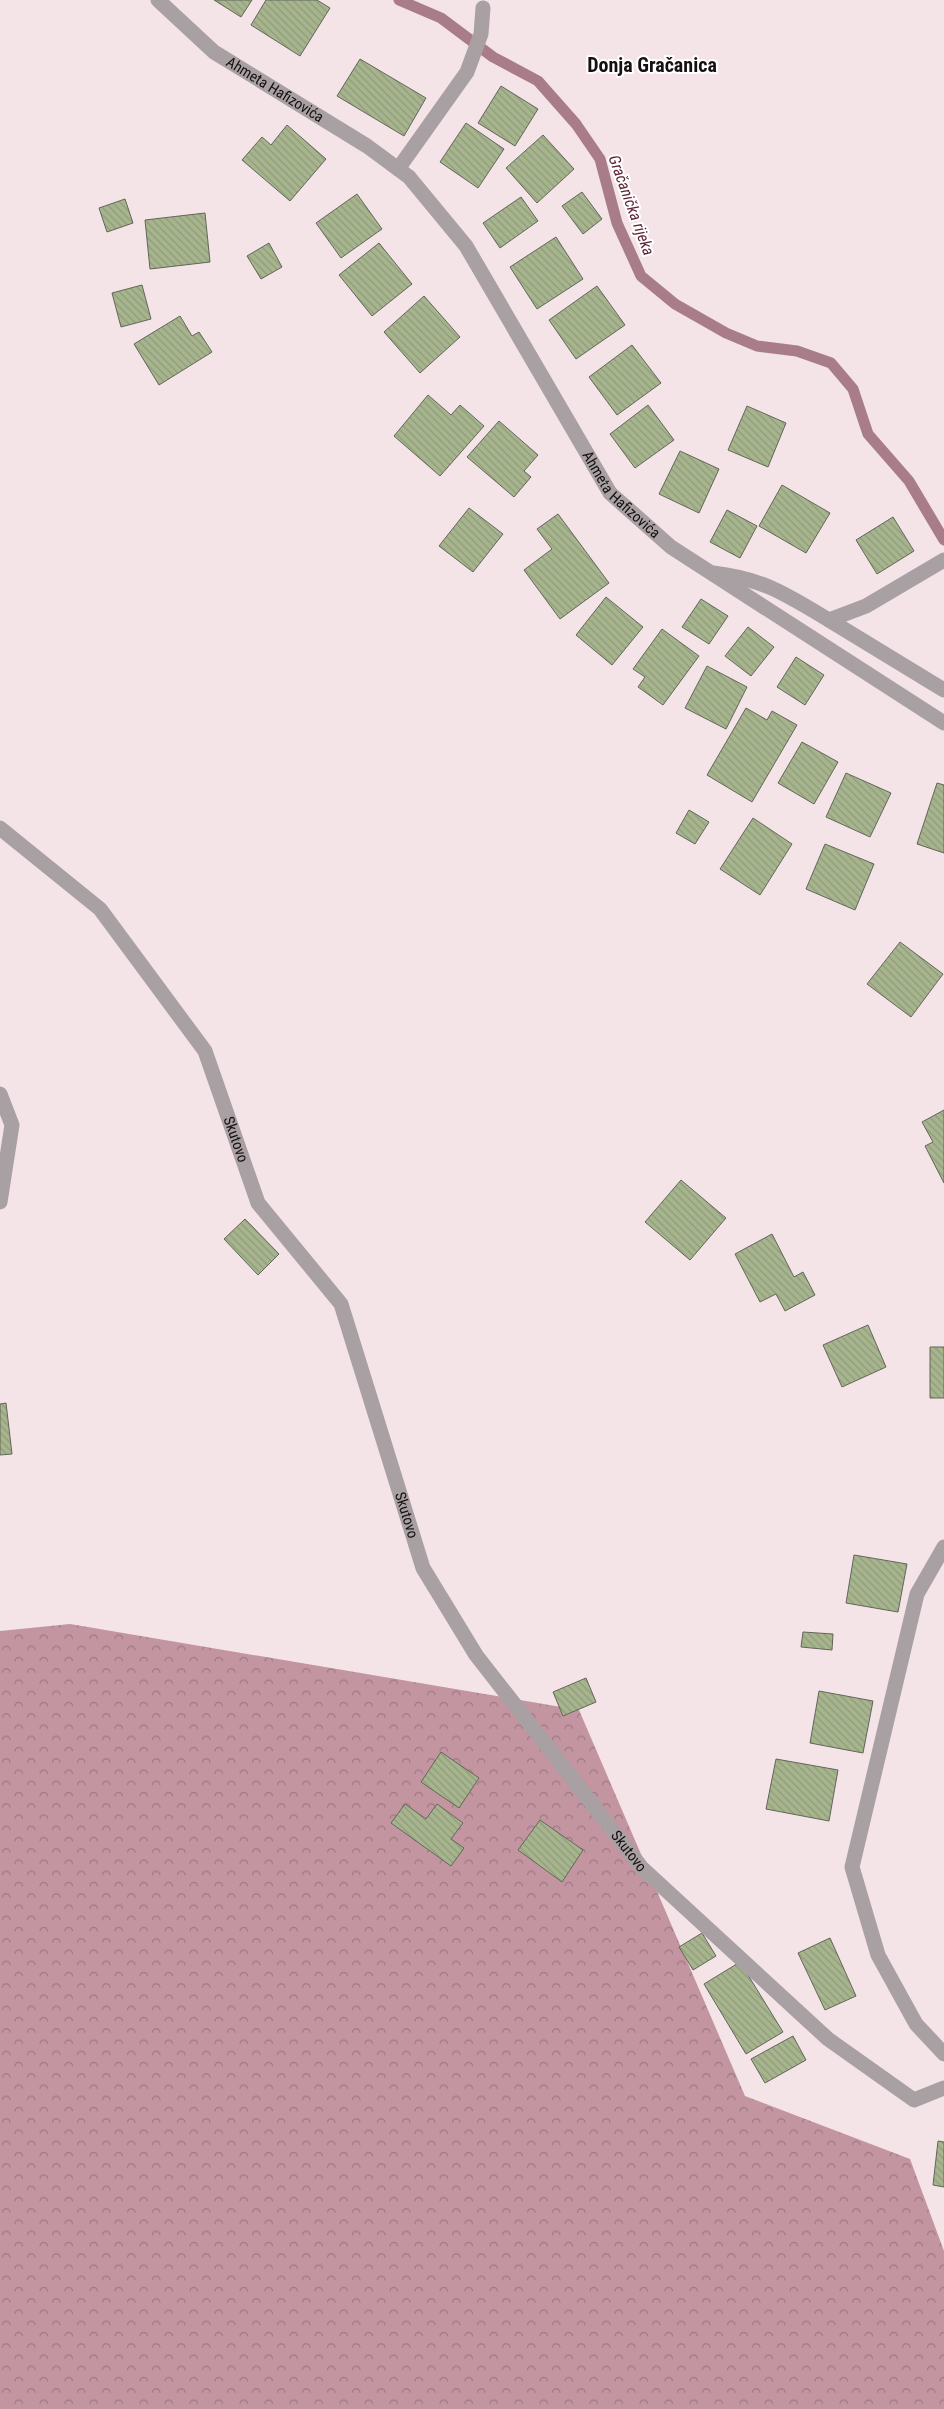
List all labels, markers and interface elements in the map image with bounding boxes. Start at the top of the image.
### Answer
street label: Ahmeta Hafizovića [223,53,327,126]
district label: Donja Gračanica [587,53,717,77]
water label: Gračanička rijeka [605,152,658,258]
street label: Ahmeta Hafizovića [578,448,664,542]
street label: Skutovo [220,1114,252,1165]
street label: Skutovo [391,1490,422,1540]
street label: Skutovo [607,1827,651,1875]

